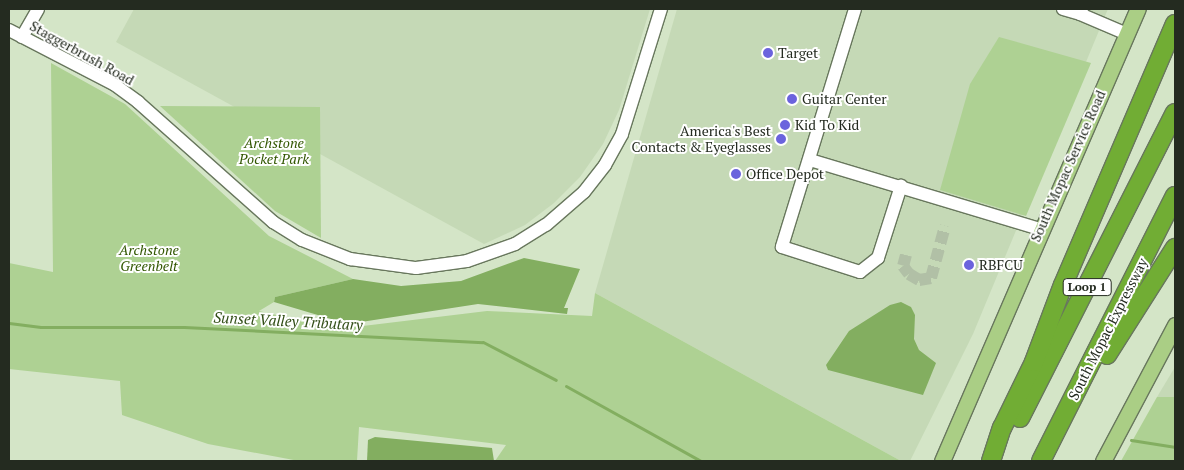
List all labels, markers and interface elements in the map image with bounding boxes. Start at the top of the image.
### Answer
street label: Staggerbrush Road [27,17,137,89]
place label: Target [778,45,818,61]
marker: Target [762,47,774,59]
street label: South Mopac Service Road [1027,88,1109,244]
place label: Guitar Center [802,91,887,107]
marker: Guitar Center [786,93,798,105]
place label: Kid To Kid [795,117,859,133]
marker: Kid To Kid [779,119,791,131]
place label: America's Best Contacts & Eyeglasses [631,123,771,156]
marker: America's Best Contacts & Eyeglasses [775,133,787,145]
park label: Archstone Pocket Park [239,135,309,168]
place label: Office Depot [746,166,824,182]
marker: Office Depot [730,168,742,180]
park label: Archstone Greenbelt [119,242,179,274]
street label: South Mopac Expressway [1065,255,1151,403]
place label: RBFCU [979,257,1023,273]
marker: RBFCU [963,259,975,271]
road number: Loop 1 [1062,278,1112,296]
water label: Sunset Valley Tributary [213,308,363,334]

